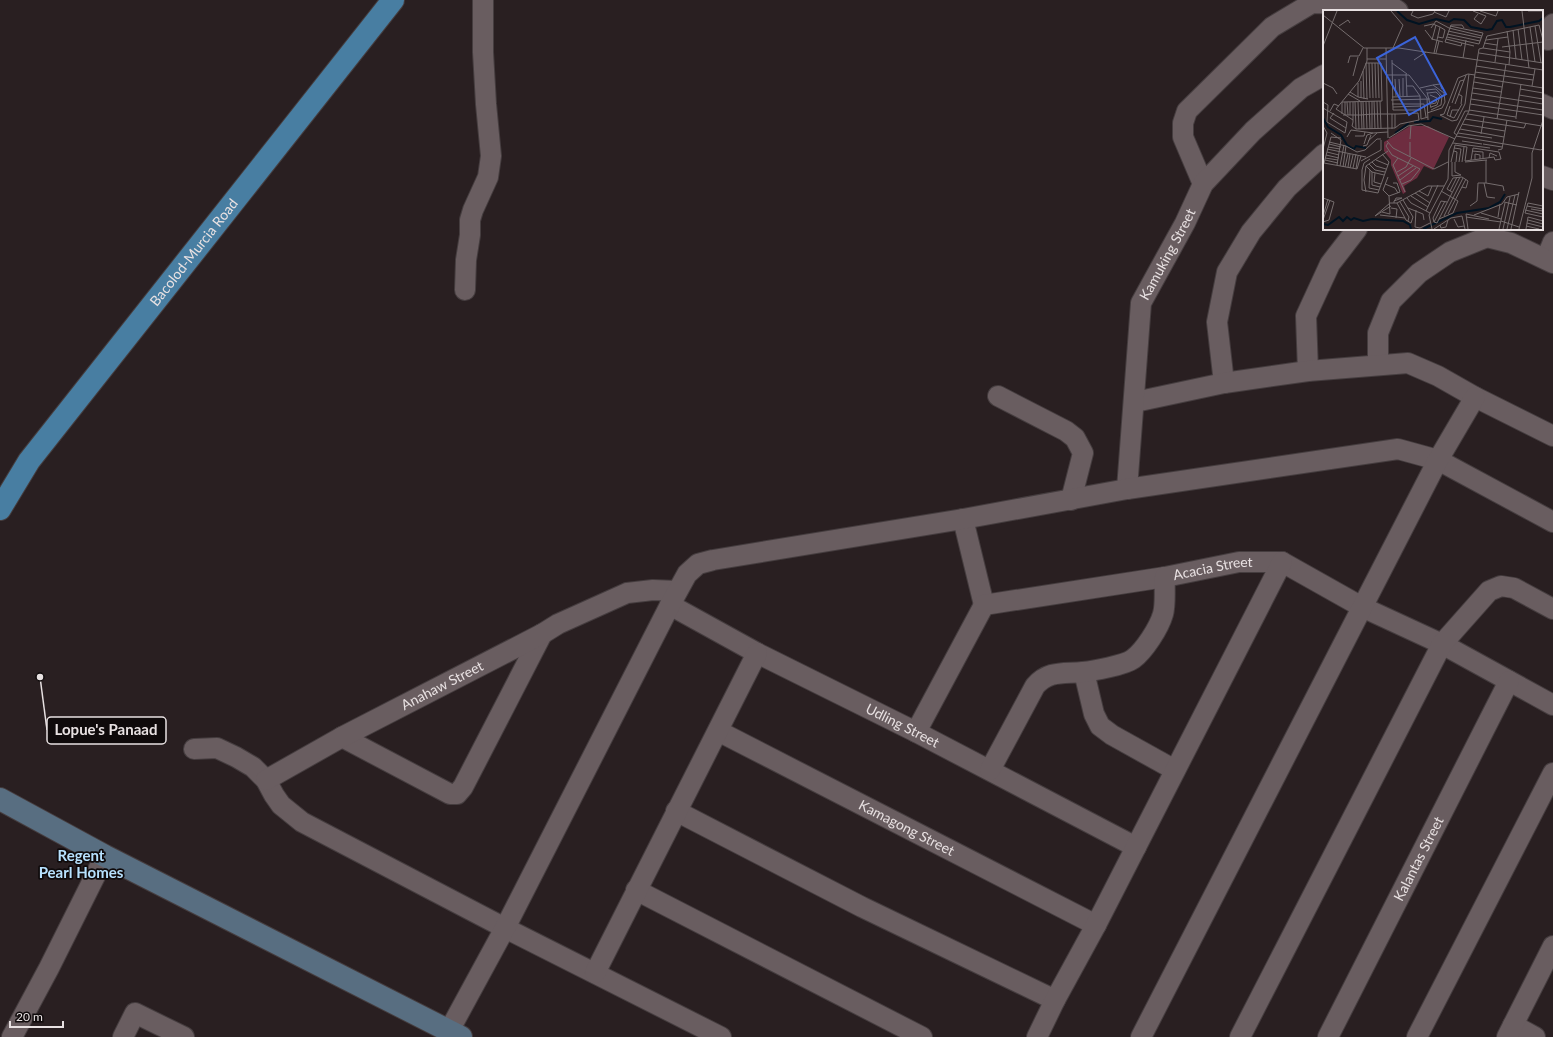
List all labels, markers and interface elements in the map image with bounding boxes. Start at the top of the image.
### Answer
inset map [1323,10,1543,230]
street label: Bacolod-Murcia Road [146,195,241,309]
street label: Kamuking Street [1135,206,1199,303]
street label: Acacia Street [1172,553,1253,583]
street label: Anahaw Street [398,657,486,713]
street label: Udling Street [863,699,942,751]
callout: Lopue's Panaad [47,717,166,744]
text: Lopue's Panaad [55,720,157,738]
street label: Kamagong Street [856,796,958,859]
street label: Kalantas Street [1390,813,1447,904]
district label: Regent Pearl Homes [39,846,124,881]
scale bar [10,1003,63,1029]
text: 20 m [16,1009,43,1024]

